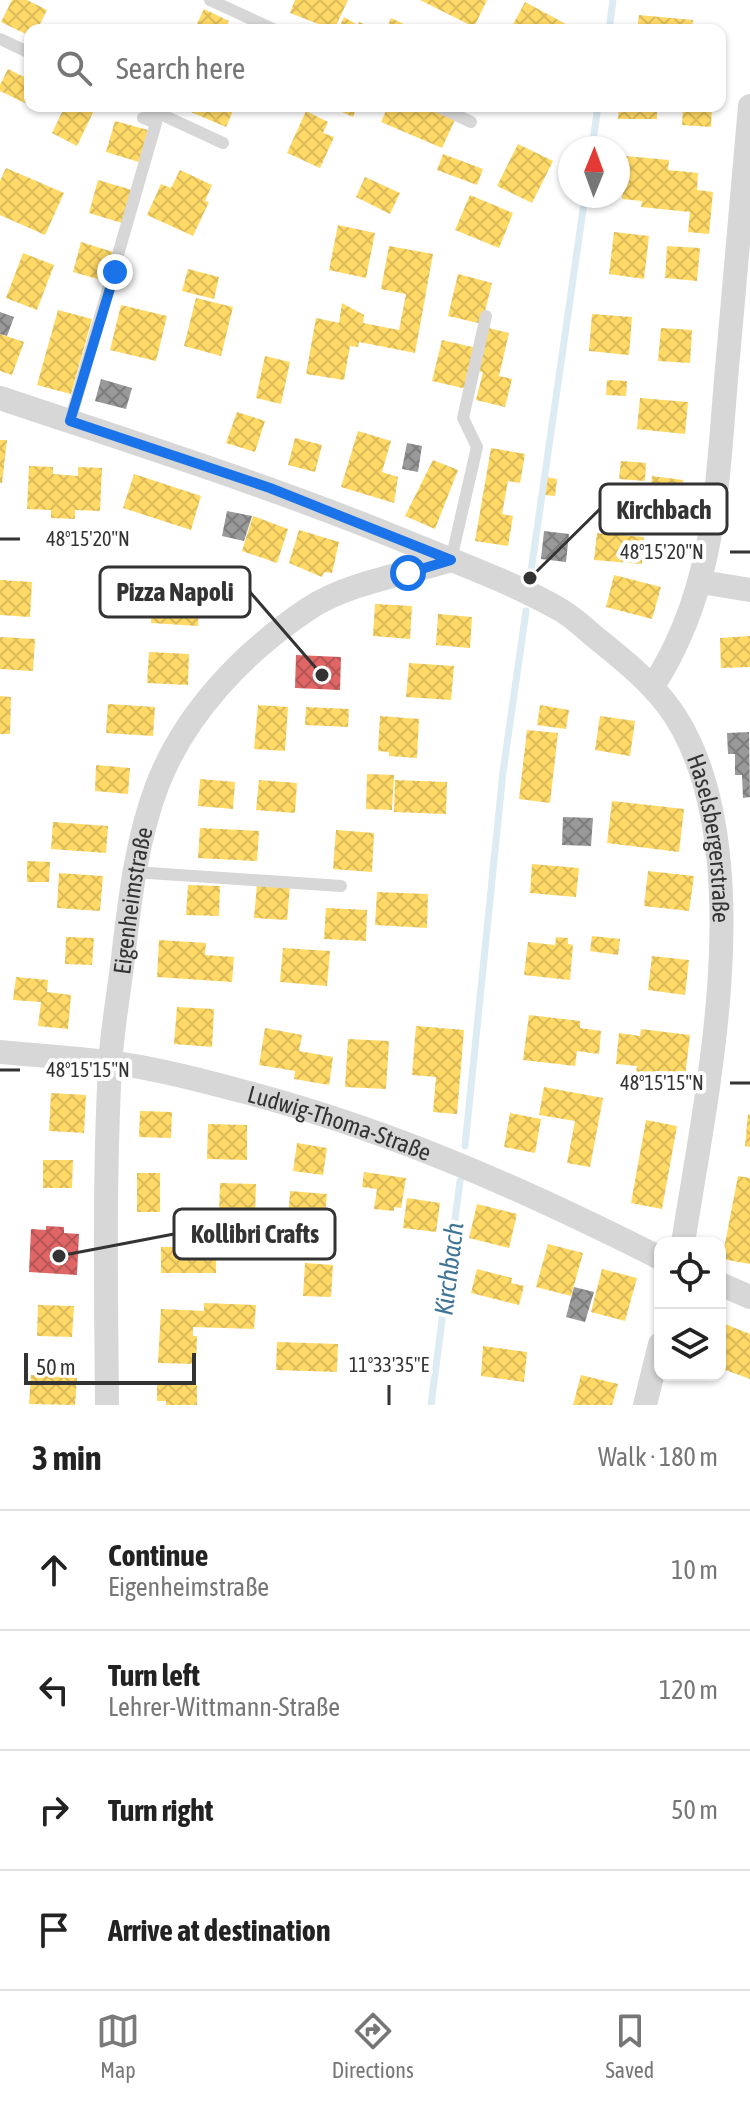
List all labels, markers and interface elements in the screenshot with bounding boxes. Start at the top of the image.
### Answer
search box [24,24,726,112]
icon: search [52,46,96,90]
text: Search here [116,51,245,85]
north arrow [558,136,630,208]
route end [97,254,133,290]
callout: Kirchbach [600,484,727,534]
text: Kirchbach [616,495,712,525]
text: 48°15'20"N [46,527,130,550]
text: 48°15'20"N [620,540,704,563]
route start [390,555,426,591]
callout: Pizza Napoli [100,567,250,617]
text: Pizza Napoli [116,577,234,607]
street label: Haselsbergerstraße [682,750,735,923]
street label: Eigenheimstraße [108,824,157,976]
text: 48°15'15"N [46,1058,130,1081]
text: 48°15'15"N [620,1071,704,1094]
street label: Ludwig-Thoma-Straße [245,1080,435,1166]
callout: Kollibri Crafts [174,1209,335,1259]
text: Kollibri Crafts [191,1219,319,1249]
water label: Kirchbach [428,1221,470,1317]
map controls [654,1237,726,1381]
button: locate [654,1237,726,1309]
button: layers [654,1309,726,1381]
scale bar [24,1349,196,1385]
text: 11°33'35"E [349,1353,430,1376]
text: 50 m [36,1354,76,1380]
text: 3 min [32,1438,101,1477]
text: Walk · 180 m [598,1442,718,1472]
text: Continue [108,1538,208,1572]
icon: ahead [32,1548,76,1592]
text: 10 m [671,1555,718,1585]
text: Eigenheimstraße [108,1572,269,1602]
text: Turn left [108,1658,200,1692]
icon: left [32,1668,76,1712]
text: 120 m [659,1675,718,1705]
text: Lehrer-Wittmann-Straße [108,1692,340,1722]
icon: right [32,1788,76,1832]
text: Turn right [108,1793,214,1827]
text: 50 m [671,1795,718,1825]
icon: arrive [32,1908,76,1952]
text: Arrive at destination [108,1913,330,1947]
tab: Map [96,2009,140,2083]
tab: Directions [332,2009,414,2083]
tab: Saved [605,2009,654,2083]

